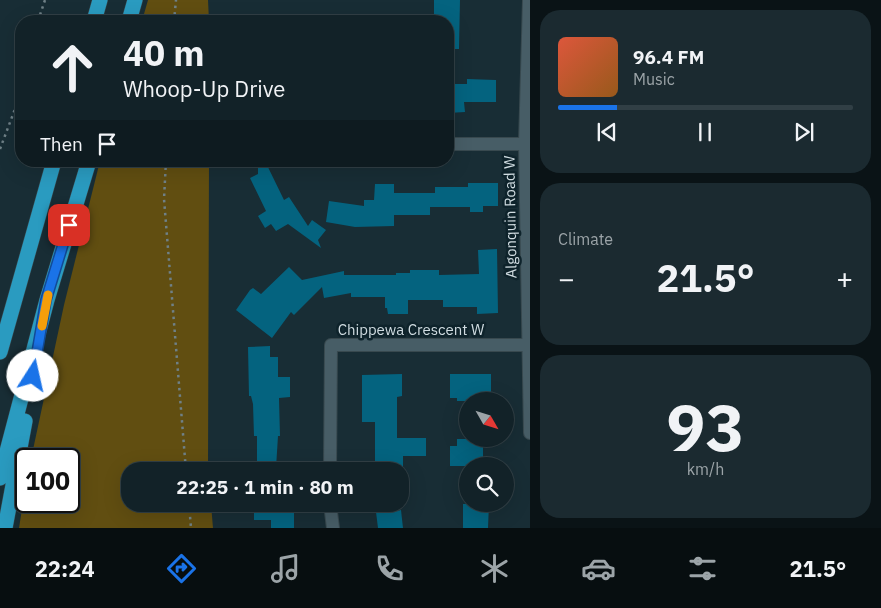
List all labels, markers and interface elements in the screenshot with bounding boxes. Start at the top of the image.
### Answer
text: 40 m [123,30,205,76]
icon: ahead [40,35,105,100]
text: 96.4 FM [633,45,704,69]
text: Music [633,69,675,89]
text: Whoop-Up Drive [123,74,285,103]
icon: previous [593,118,621,146]
icon: pause [691,118,719,146]
icon: next [790,118,818,146]
icon: arrive [93,130,121,158]
text: Then [40,132,83,156]
street label: Algonquin Road W [499,155,521,279]
pin [48,204,90,246]
icon: arrive [55,211,83,239]
text: Climate [558,229,613,249]
text: 21.5° [656,253,755,302]
text: − [558,260,575,297]
text: + [836,260,853,297]
street label: Chippewa Crescent W [338,320,485,339]
position arrow [6,349,58,401]
text: 93 [666,384,745,469]
north arrow [459,392,514,448]
map controls [459,392,514,512]
speed limit sign: 100 [15,448,80,513]
button: search [459,457,514,512]
text: km/h [687,459,724,479]
text: 22:25 · 1 min · 80 m [176,475,354,499]
icon: directions [164,551,199,586]
icon: music [268,551,303,586]
icon: phone [372,551,407,586]
icon: climate [477,551,512,586]
icon: car [581,551,616,586]
icon: filters [685,551,720,586]
text: 22:24 [35,554,95,583]
text: 21.5° [790,554,846,583]

